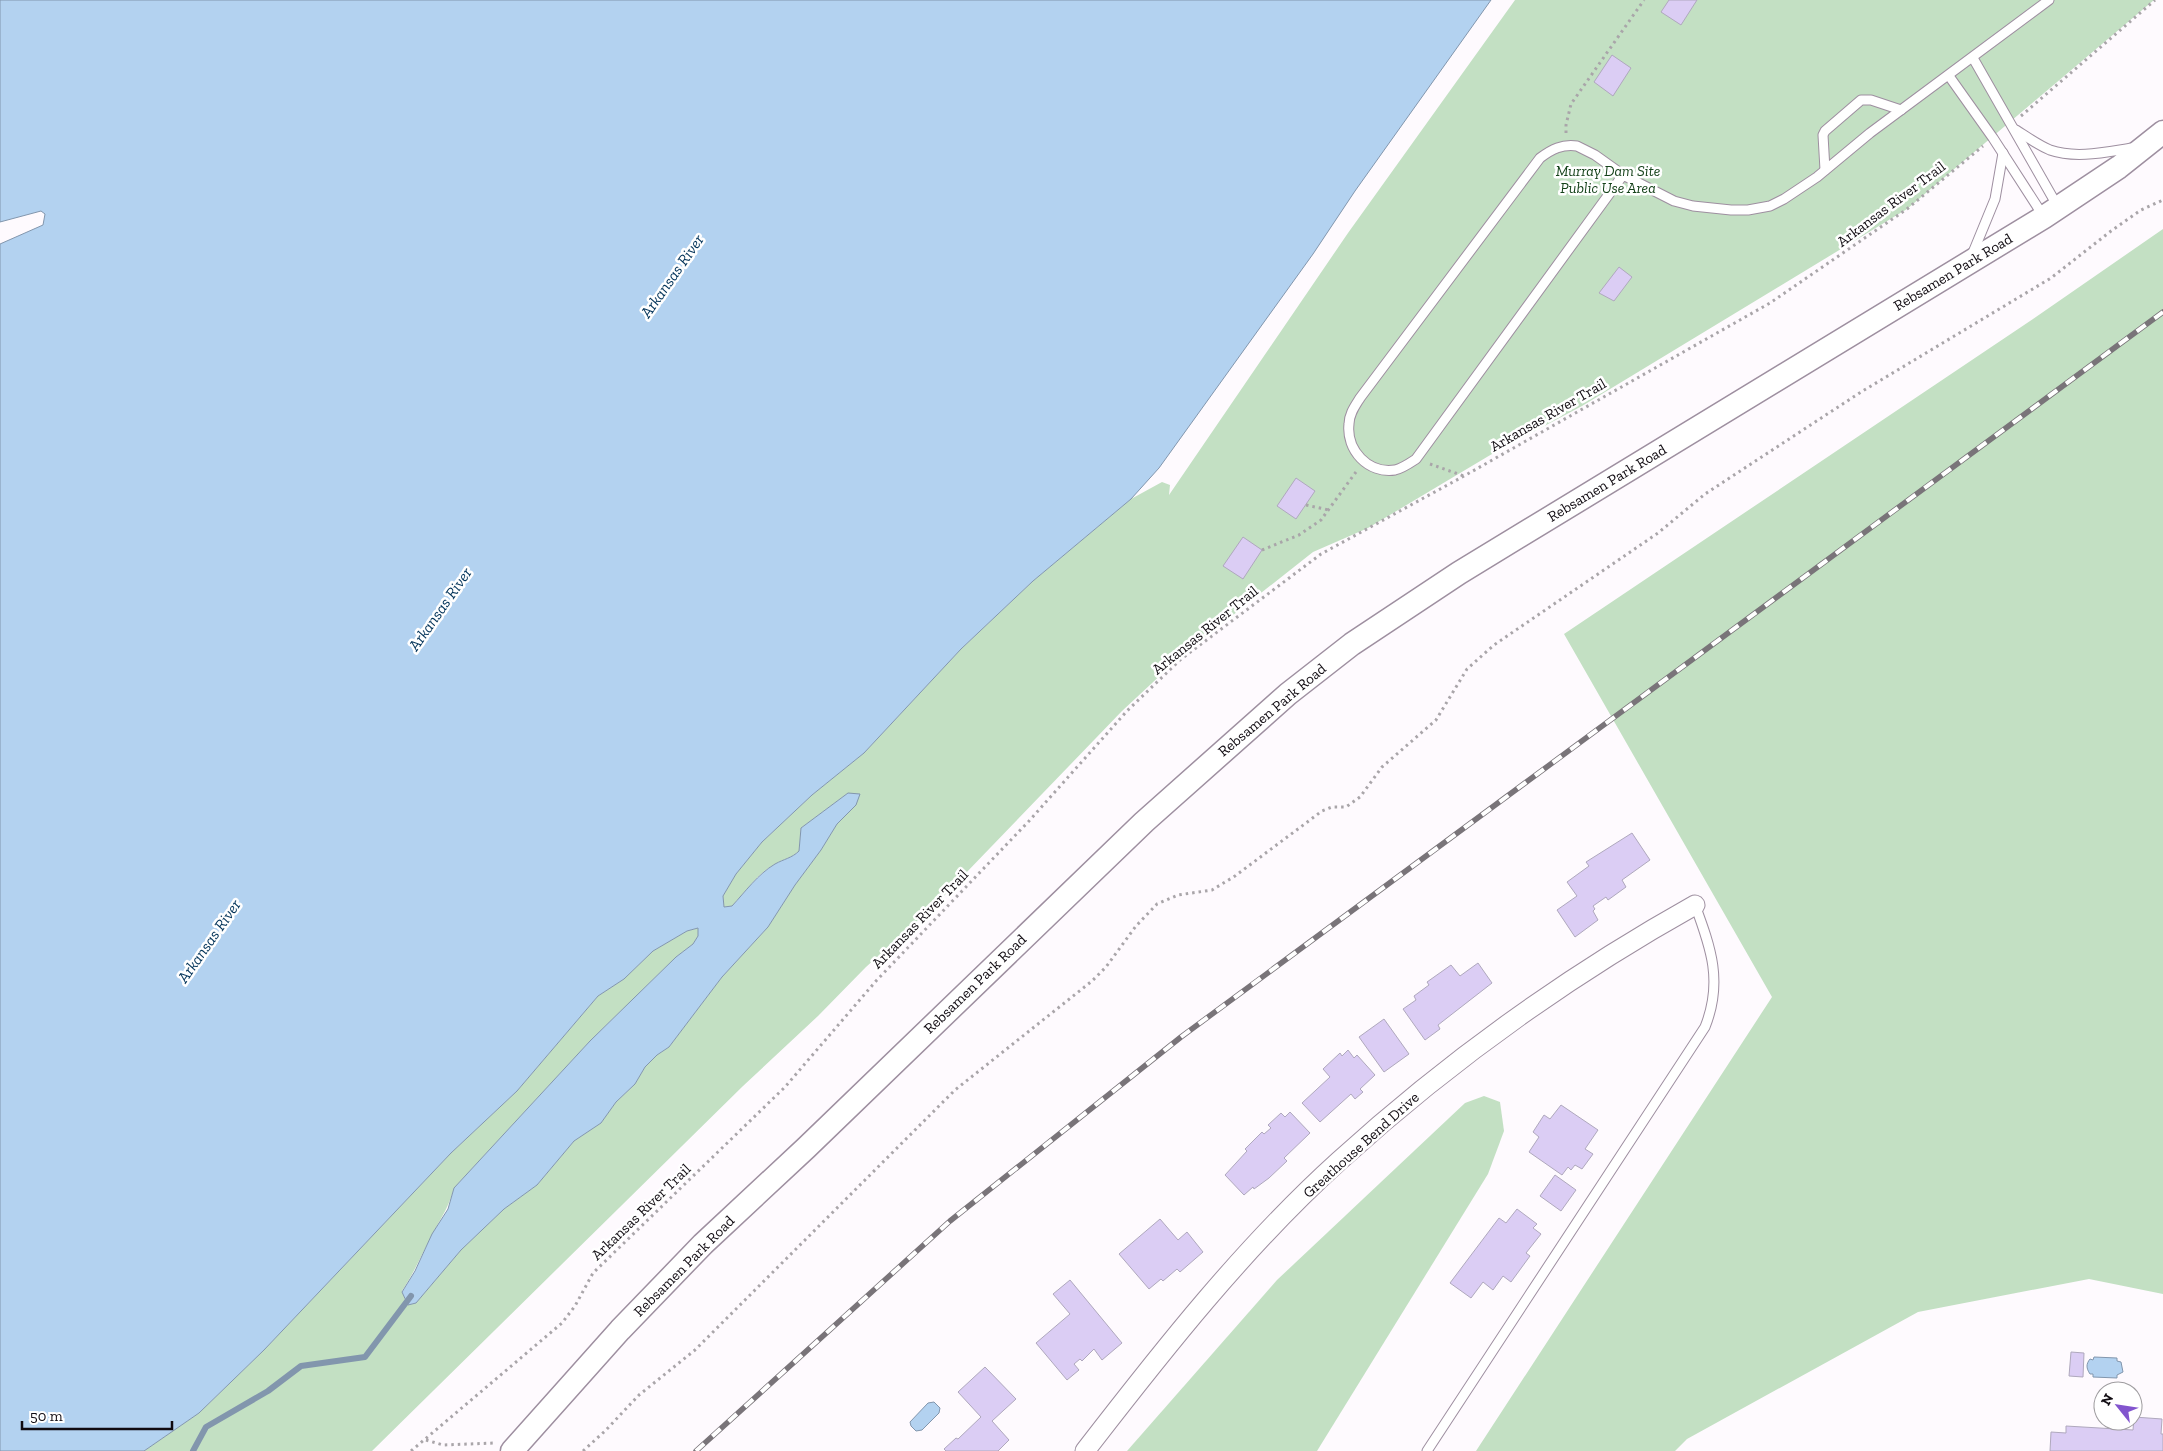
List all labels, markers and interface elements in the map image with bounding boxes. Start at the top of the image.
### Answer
street label: Arkansas River Trail [1833,157,1949,251]
park label: Murray Dam Site Public Use Area [1556,162,1660,197]
street label: Rebsamen Park Road [1890,229,2016,315]
water label: Arkansas River [636,230,708,322]
street label: Arkansas River Trail [1487,374,1609,456]
street label: Rebsamen Park Road [1544,440,1670,526]
water label: Arkansas River [404,563,476,655]
street label: Arkansas River Trail [1148,582,1262,678]
street label: Rebsamen Park Road [1214,659,1330,760]
street label: Arkansas River Trail [868,866,972,972]
water label: Arkansas River [173,895,245,987]
street label: Rebsamen Park Road [920,930,1030,1037]
street label: Greathouse Bend Drive [1299,1088,1423,1202]
street label: Arkansas River Trail [588,1160,694,1264]
street label: Rebsamen Park Road [630,1211,739,1320]
north arrow [2093,1381,2143,1431]
text: N [2097,1391,2117,1409]
scale bar [22,1398,172,1430]
text: 50 m [30,1407,63,1425]

